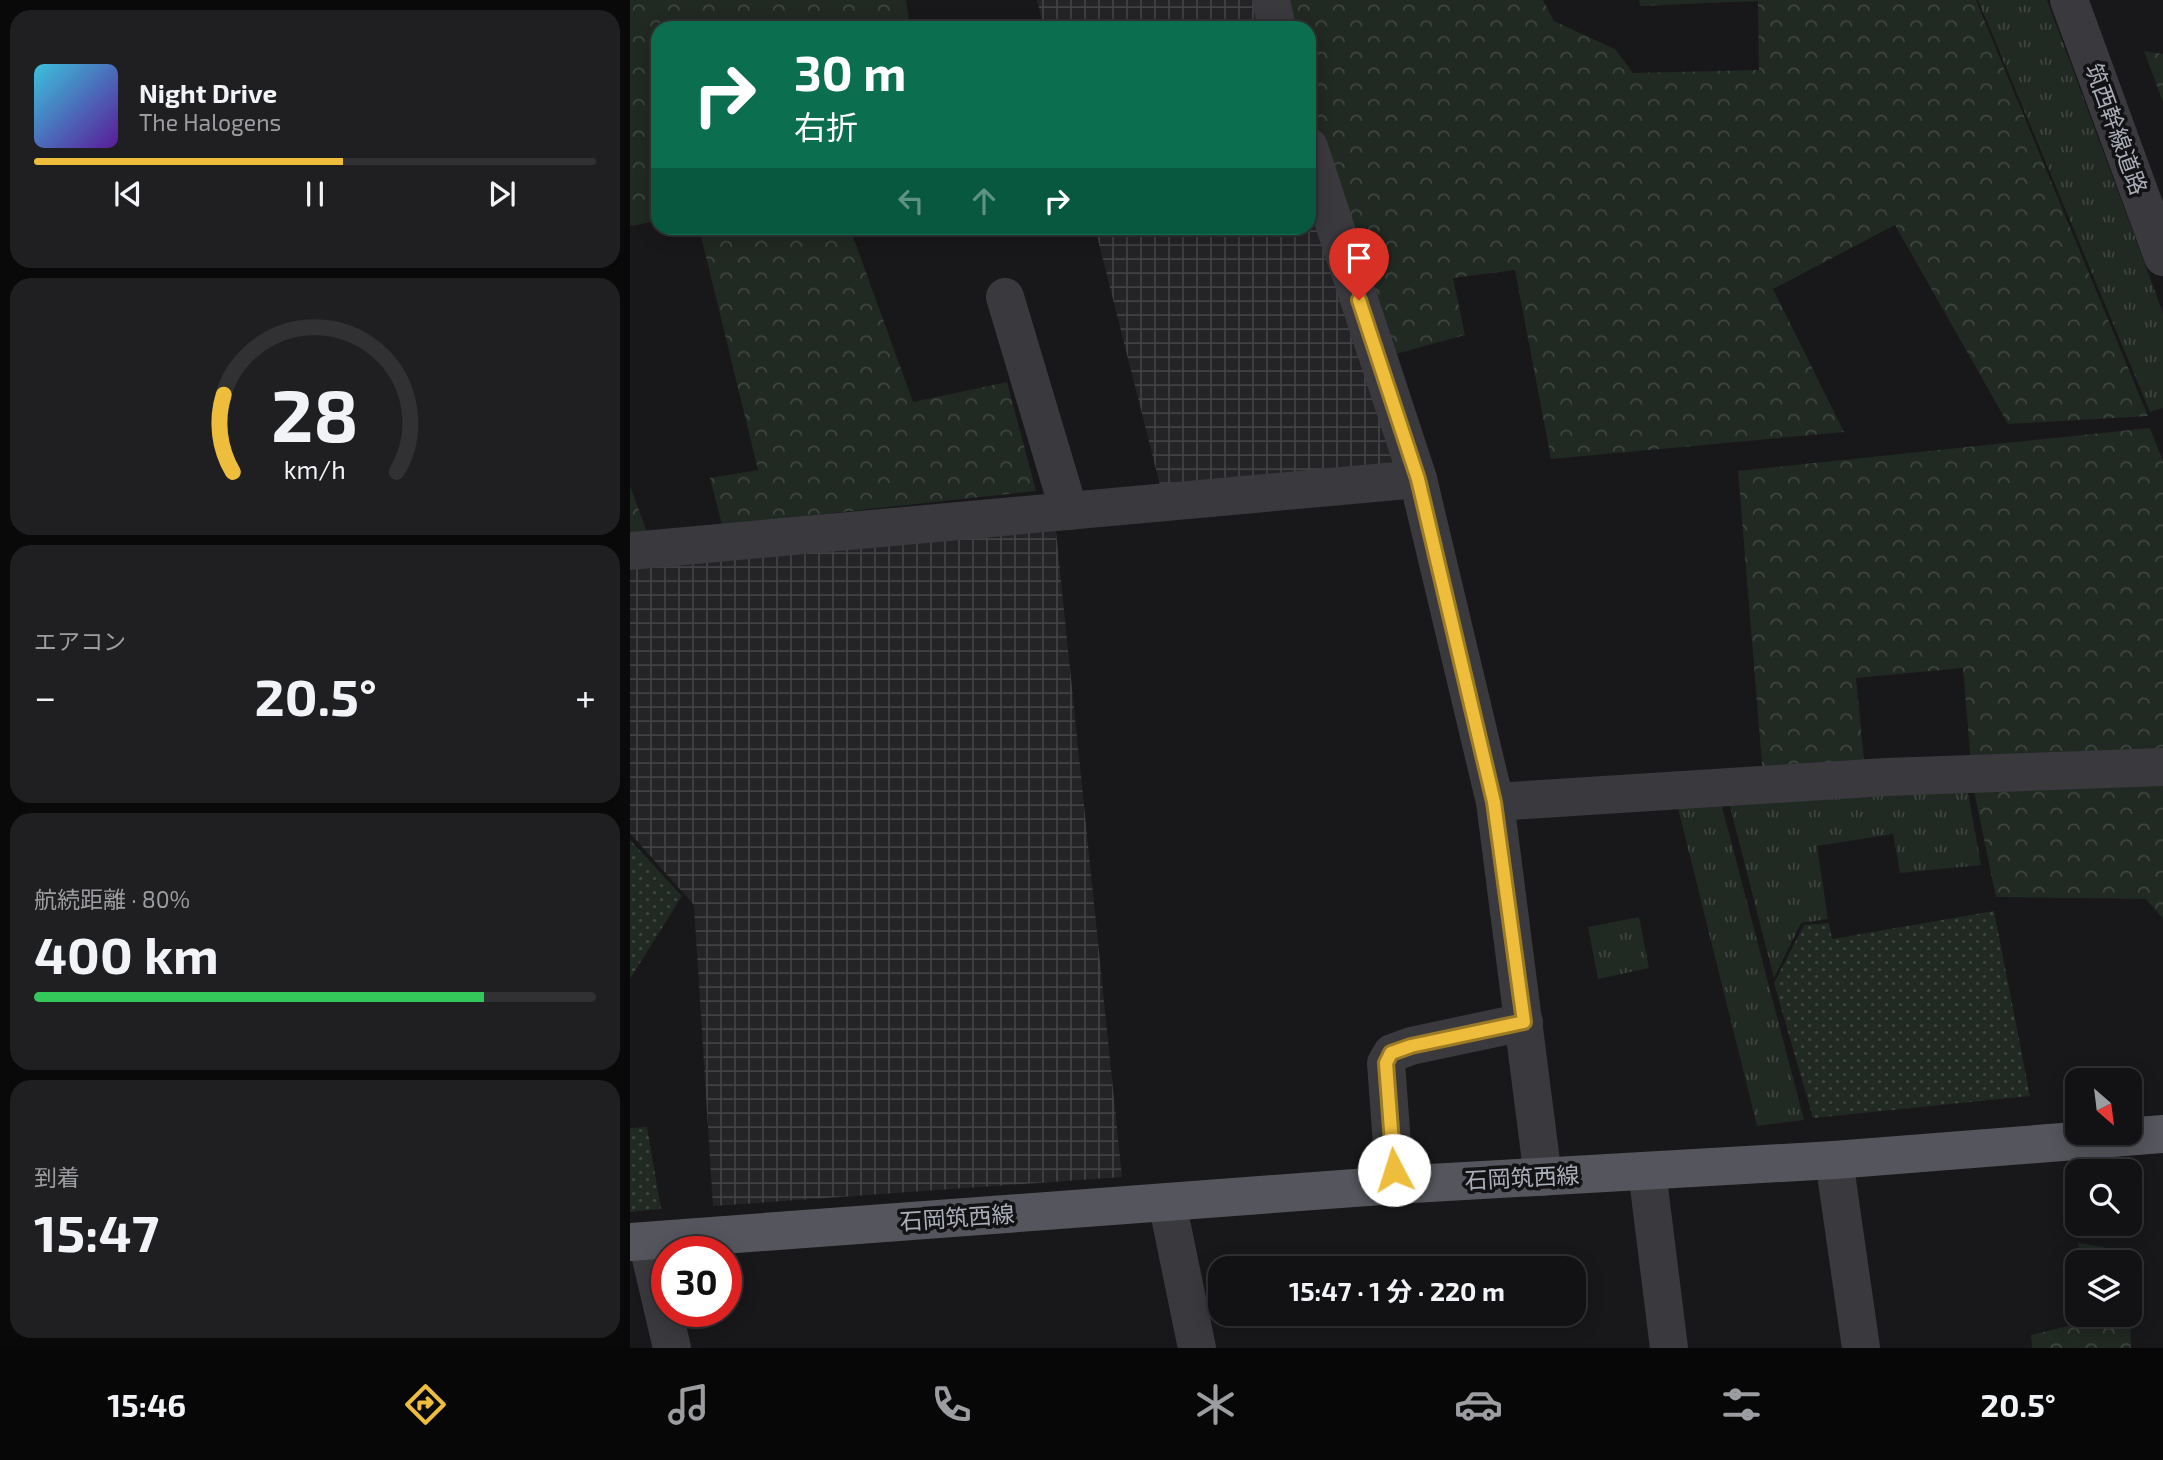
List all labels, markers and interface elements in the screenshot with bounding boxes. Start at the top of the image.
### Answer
text: 30 m [794,42,906,101]
icon: right [679,49,770,140]
street label: 筑西幹線道路 [2080,59,2154,198]
text: Night Drive [139,77,277,108]
text: 右折 [794,107,858,145]
text: The Halogens [139,108,281,136]
icon: previous [109,175,147,213]
icon: pause [296,175,334,213]
icon: next [483,175,521,213]
icon: left [892,182,930,220]
icon: ahead [965,182,1003,220]
icon: right [1038,182,1076,220]
pin [1329,228,1389,300]
icon: arrive [1340,239,1378,277]
text: 28 [271,370,359,458]
text: km/h [284,454,346,484]
text: エアコン [34,627,126,655]
text: 20.5° [254,664,377,726]
text: − [34,673,56,719]
text: + [575,673,596,719]
text: 航続距離 · 80% [34,885,190,913]
text: 400 km [34,922,219,984]
north arrow [2065,1068,2142,1144]
map controls [2065,1068,2142,1327]
position arrow [1357,1133,1431,1207]
button: search [2065,1159,2142,1236]
street label: 石岡筑西線 [1464,1160,1580,1194]
text: 到着 [34,1163,80,1191]
street label: 石岡筑西線 [899,1199,1015,1235]
text: 15:47 [34,1200,159,1262]
speed limit sign: 30 [651,1236,742,1327]
button: layers [2065,1250,2142,1327]
text: 15:47 · 1 分 · 220 m [1289,1275,1505,1306]
icon: directions [401,1380,450,1429]
icon: music [664,1380,713,1429]
icon: phone [927,1380,976,1429]
icon: climate [1191,1380,1240,1429]
icon: car [1454,1380,1503,1429]
icon: filters [1717,1380,1766,1429]
text: 15:46 [107,1385,186,1423]
text: 20.5° [1981,1385,2056,1423]

